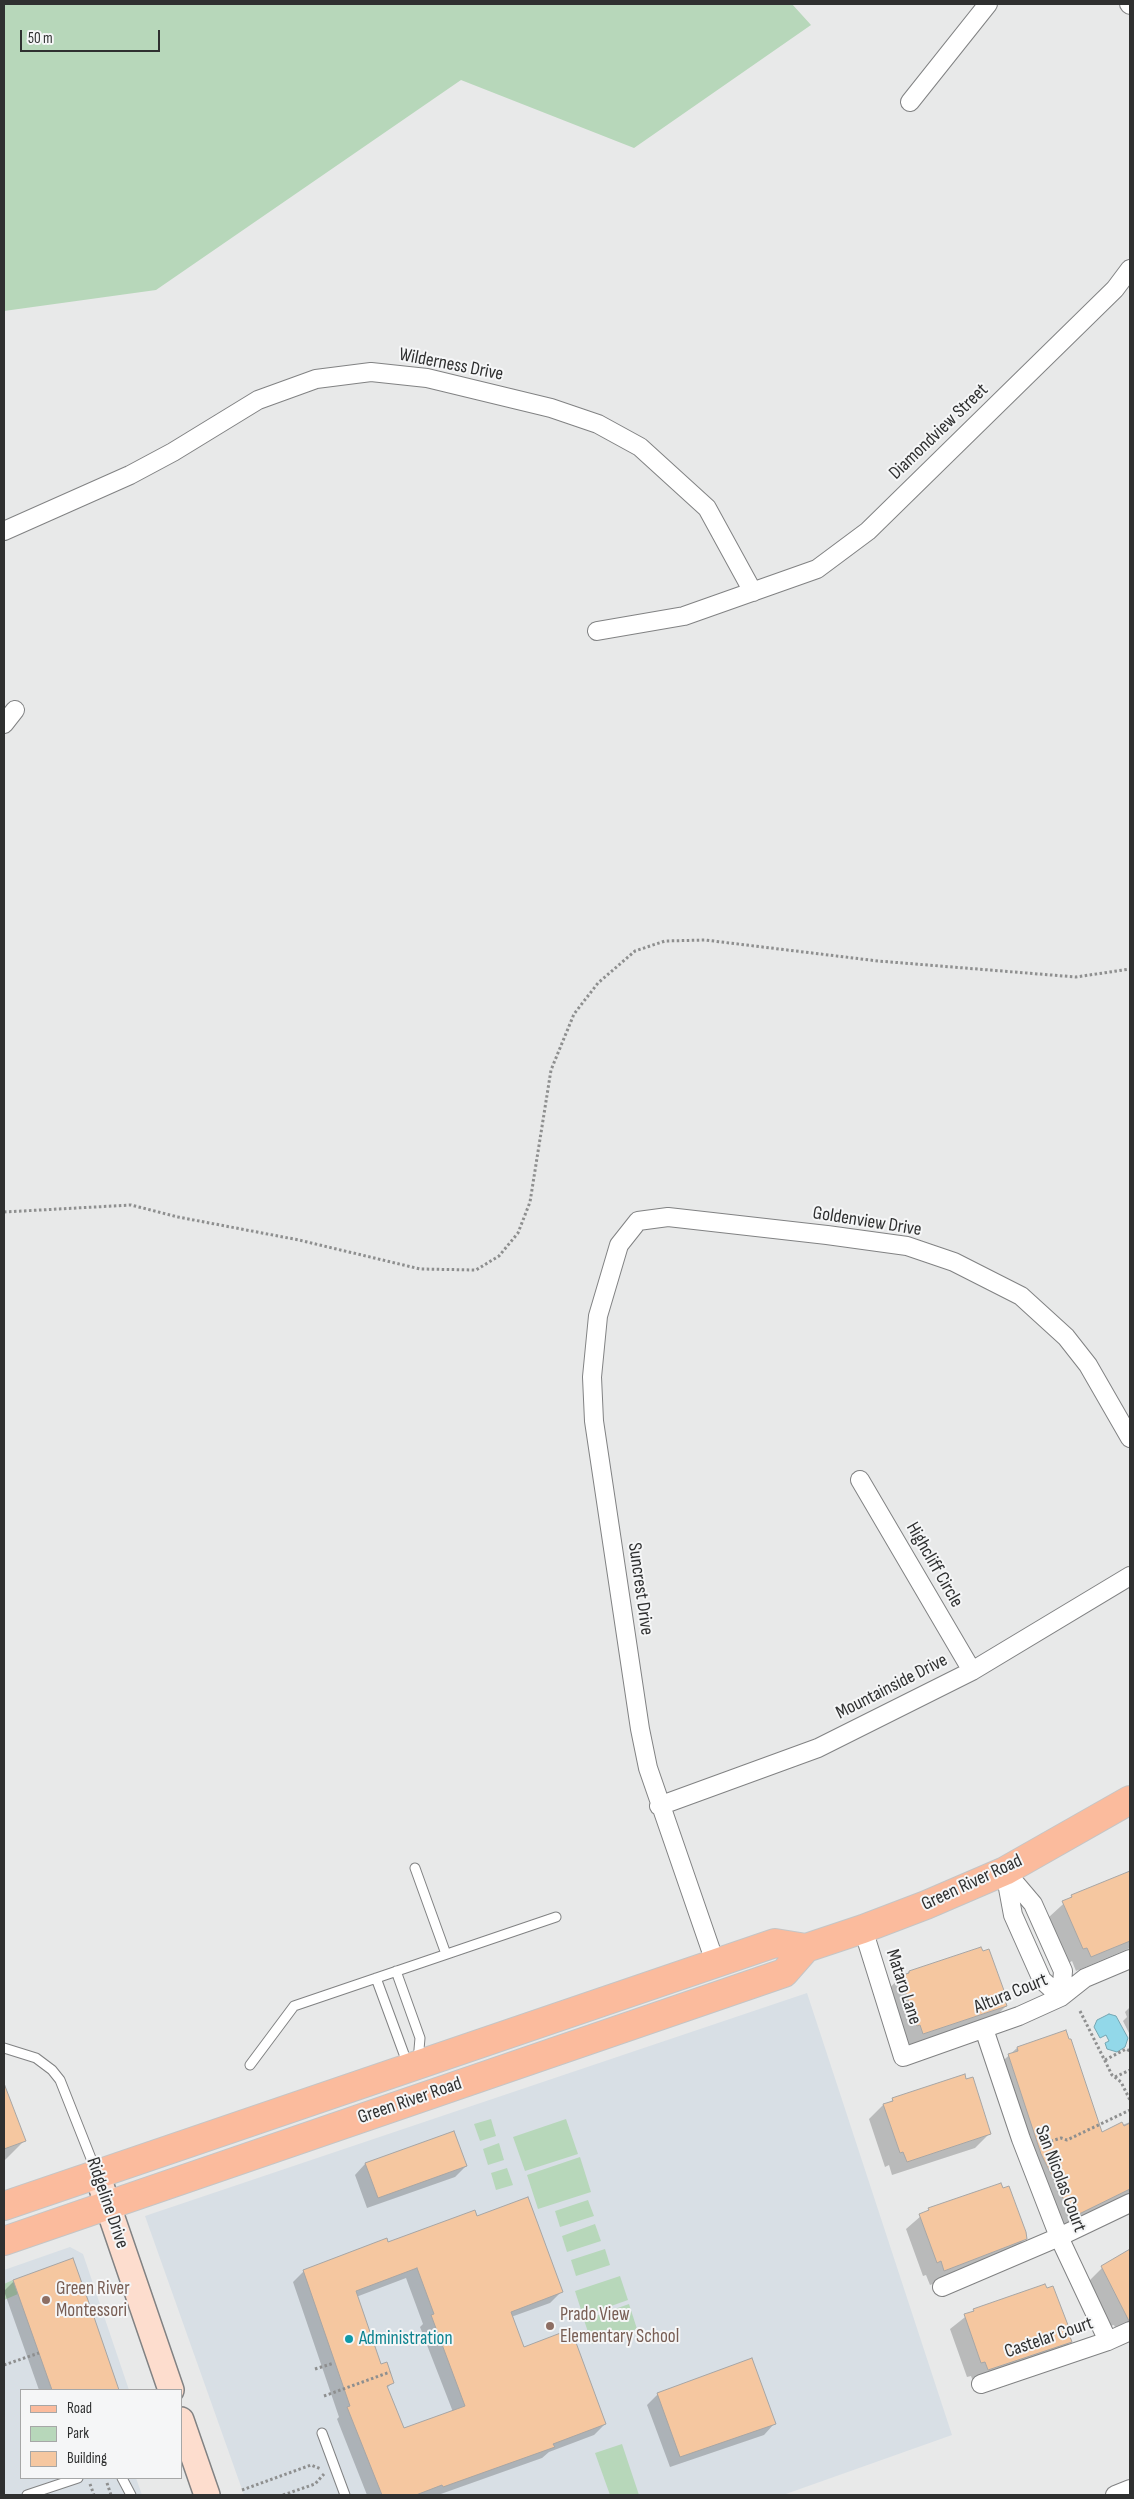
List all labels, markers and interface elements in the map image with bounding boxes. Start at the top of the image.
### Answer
scale bar [22,20,162,52]
text: 50 m [28,29,53,48]
street label: Wilderness Drive [397,344,505,386]
street label: Diamondview Street [885,379,993,485]
street label: Goldenview Drive [811,1202,923,1242]
street label: Highcliff Circle [900,1518,968,1612]
street label: Suncrest Drive [622,1541,658,1637]
street label: Mountainside Drive [832,1649,952,1725]
street label: Green River Road [918,1850,1026,1916]
street label: Mataro Lane [880,1946,926,2028]
street label: Altura Court [971,1969,1051,2019]
street label: Green River Road [355,2073,465,2129]
street label: San Nicolas Court [1029,2123,1091,2235]
street label: Ridgeline Drive [81,2154,133,2252]
place label: Green River Montessori [56,2278,130,2322]
marker: Green River Montessori [40,2294,52,2306]
place label: Prado View Elementary School [560,2304,679,2348]
street label: Castelar Court [1002,2312,1096,2364]
marker: Prado View Elementary School [544,2320,556,2332]
place label: Administration [359,2328,453,2350]
marker: Administration [343,2333,355,2345]
legend [20,2389,182,2479]
text: Road [67,2399,92,2418]
text: Park [67,2424,89,2443]
text: Building [67,2449,107,2468]

